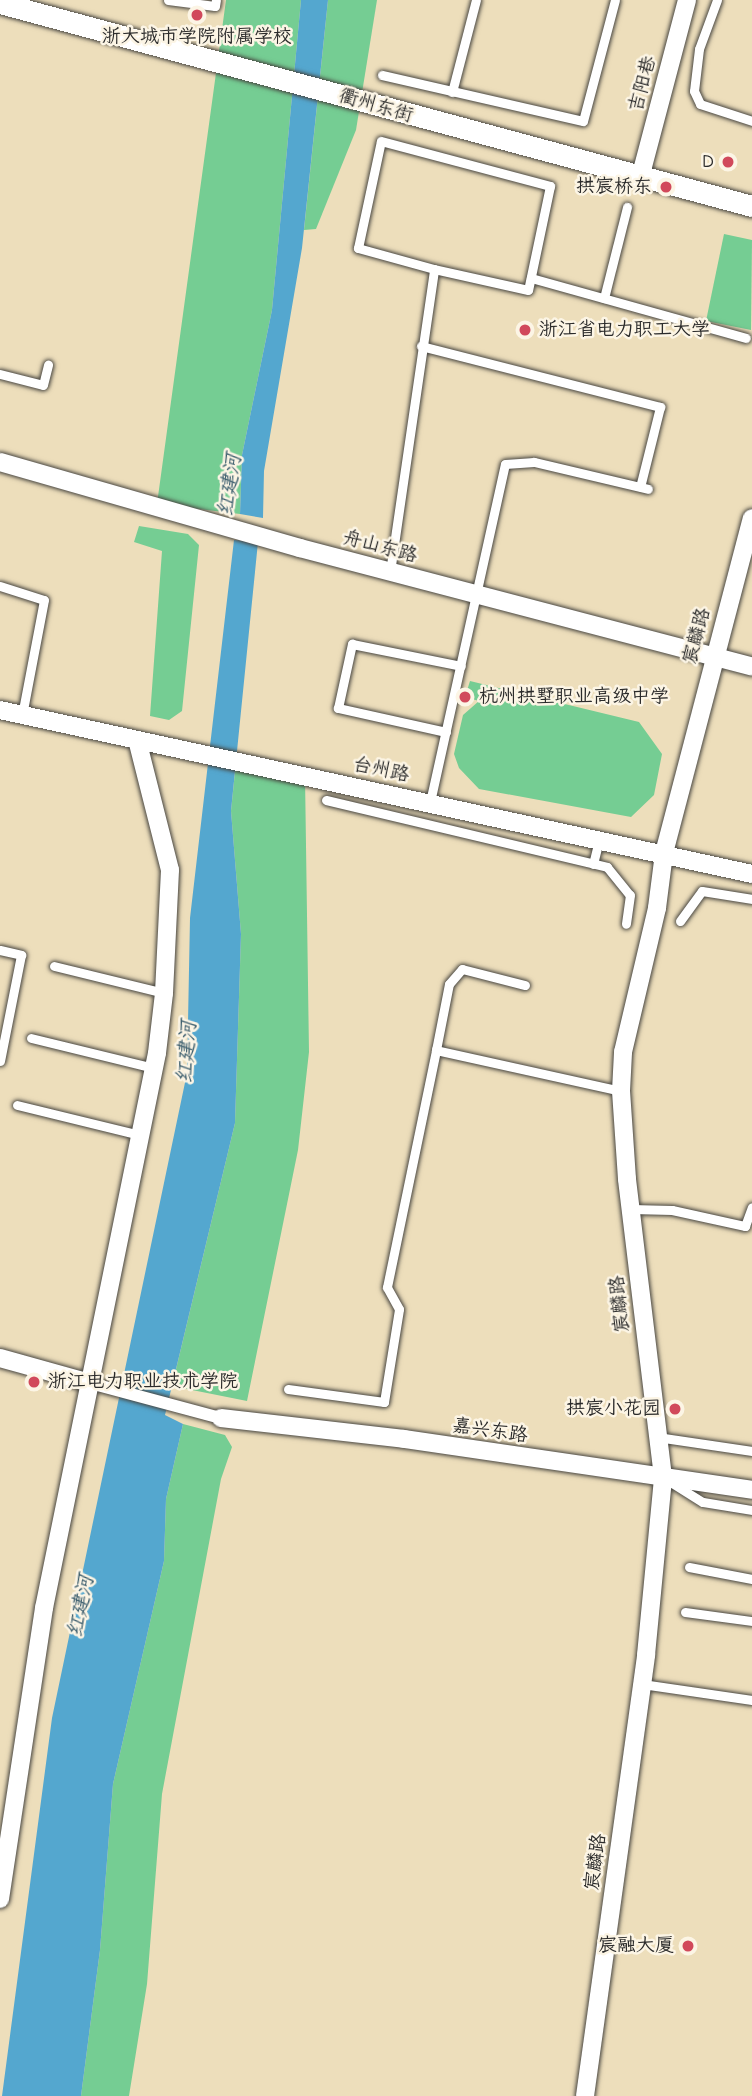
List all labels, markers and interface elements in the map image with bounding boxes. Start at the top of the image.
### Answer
marker: 浙大城市学院附属学校 [189,7,205,23]
place label: 浙大城市学院附属学校 [102,26,292,48]
street label: 吉阳巷 [625,54,661,114]
street label: 衢州东街 [336,85,416,127]
place label: D [702,151,714,173]
marker: D [720,154,736,170]
place label: 拱宸桥东 [576,176,652,198]
marker: 拱宸桥东 [658,179,674,195]
place label: 浙江省电力职工大学 [539,319,710,341]
marker: 浙江省电力职工大学 [517,322,533,338]
water label: 红建河 [212,452,246,518]
street label: 舟山东路 [340,526,420,568]
street label: 宸麟路 [679,606,715,666]
place label: 杭州拱墅职业高级中学 [479,686,669,708]
marker: 杭州拱墅职业高级中学 [457,689,473,705]
street label: 台州路 [351,753,411,787]
water label: 红建河 [171,1020,201,1084]
street label: 宸麟路 [606,1274,634,1334]
place label: 浙江电力职业技术学院 [48,1371,238,1393]
marker: 浙江电力职业技术学院 [26,1374,42,1390]
place label: 拱宸小花园 [566,1398,661,1420]
marker: 拱宸小花园 [667,1401,683,1417]
street label: 嘉兴东路 [451,1414,529,1448]
water label: 红建河 [62,1573,98,1639]
street label: 宸麟路 [581,1832,611,1892]
place label: 宸融大厦 [598,1935,674,1957]
marker: 宸融大厦 [680,1938,696,1954]

